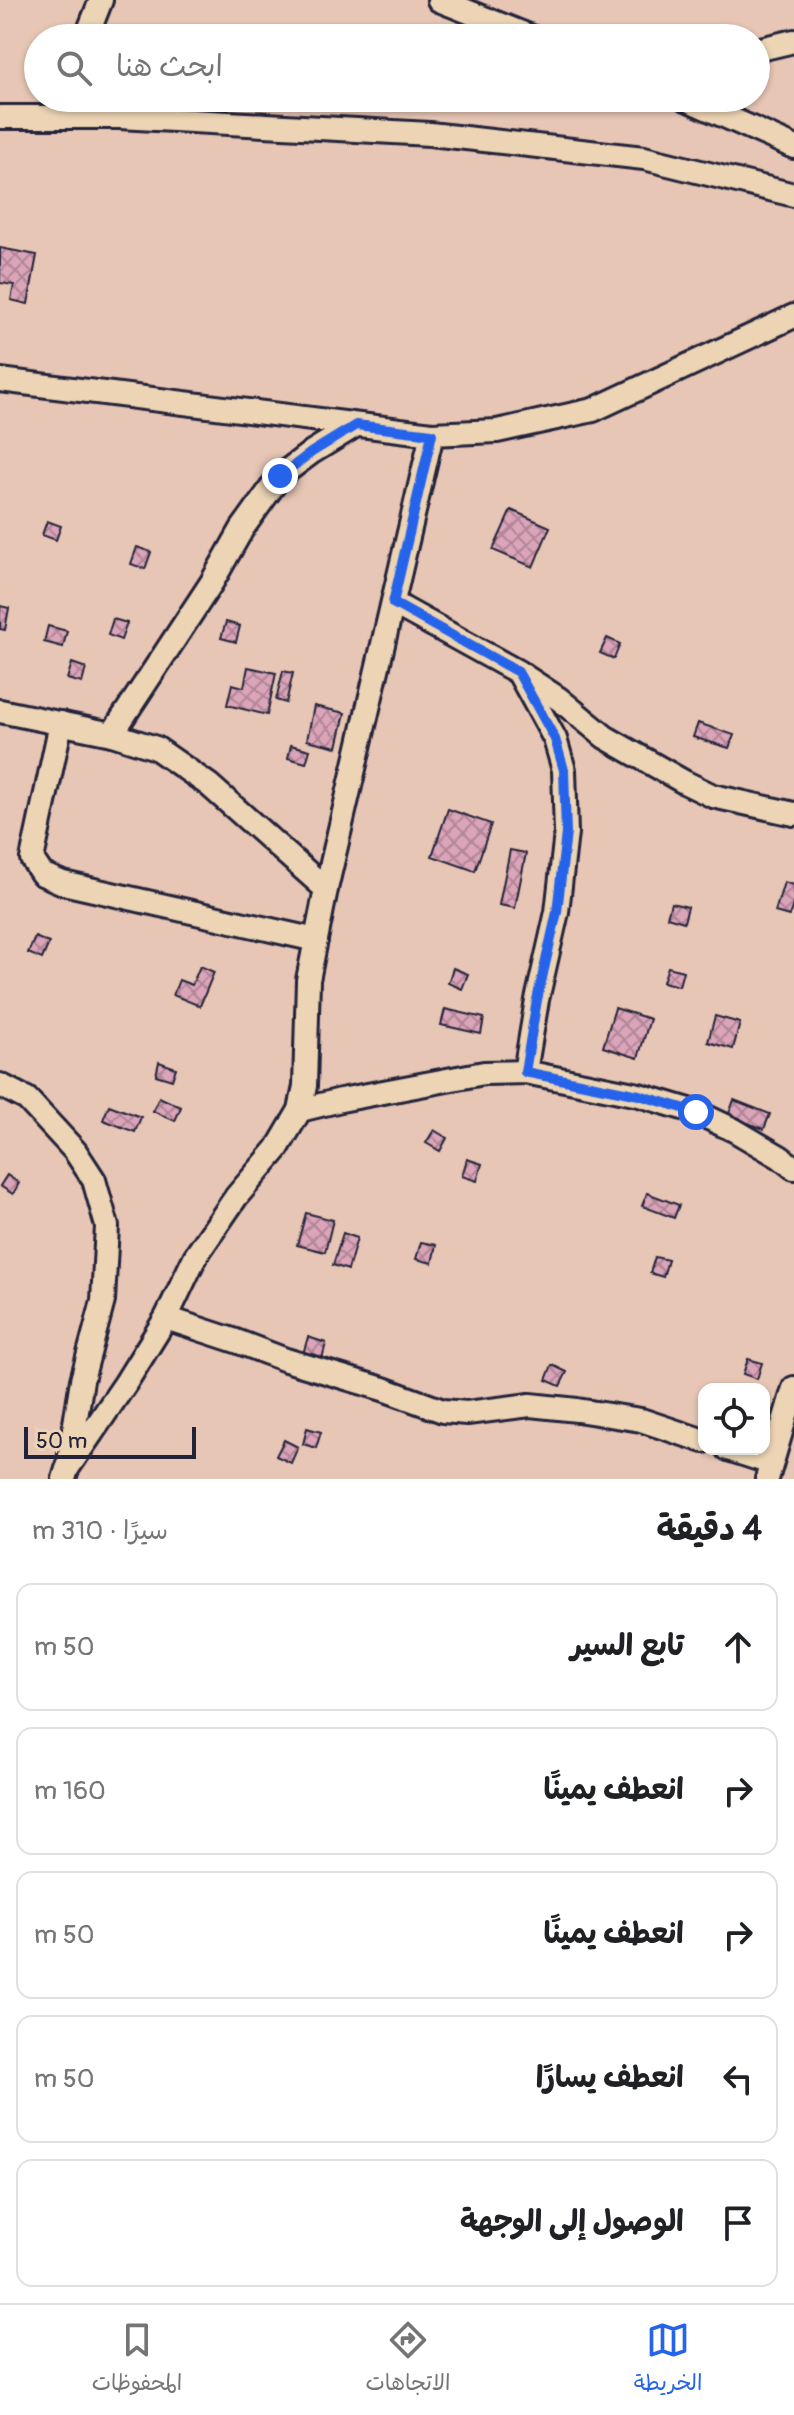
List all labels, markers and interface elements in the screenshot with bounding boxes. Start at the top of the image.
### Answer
search box [24,24,770,112]
icon: search [52,46,96,90]
text: ابحث هنا [116,48,223,85]
route end [262,458,298,494]
route start [678,1094,714,1130]
map controls [698,1383,770,1455]
button: locate [698,1383,770,1455]
scale bar [24,1423,196,1459]
text: 50 m [36,1427,87,1455]
text: 4 دقيقة [656,1508,762,1551]
text: سيرًا · 310 m [32,1515,168,1547]
icon: ahead [716,1625,760,1669]
text: تابع السير [571,1627,684,1664]
text: 50 m [34,1631,95,1663]
icon: right [716,1769,760,1813]
text: انعطف يمينًا [544,1771,684,1808]
text: 160 m [34,1775,106,1807]
icon: right [716,1913,760,1957]
text: انعطف يمينًا [544,1915,684,1952]
text: 50 m [34,1919,95,1951]
icon: left [716,2057,760,2101]
text: انعطف يسارًا [536,2059,684,2096]
text: 50 m [34,2063,95,2095]
icon: arrive [716,2201,760,2245]
text: الوصول إلى الوجهة [460,2203,684,2240]
tab: المحفوظات [92,2318,182,2402]
tab: الاتجاهات [366,2318,450,2402]
tab: الخريطة [634,2318,702,2402]

